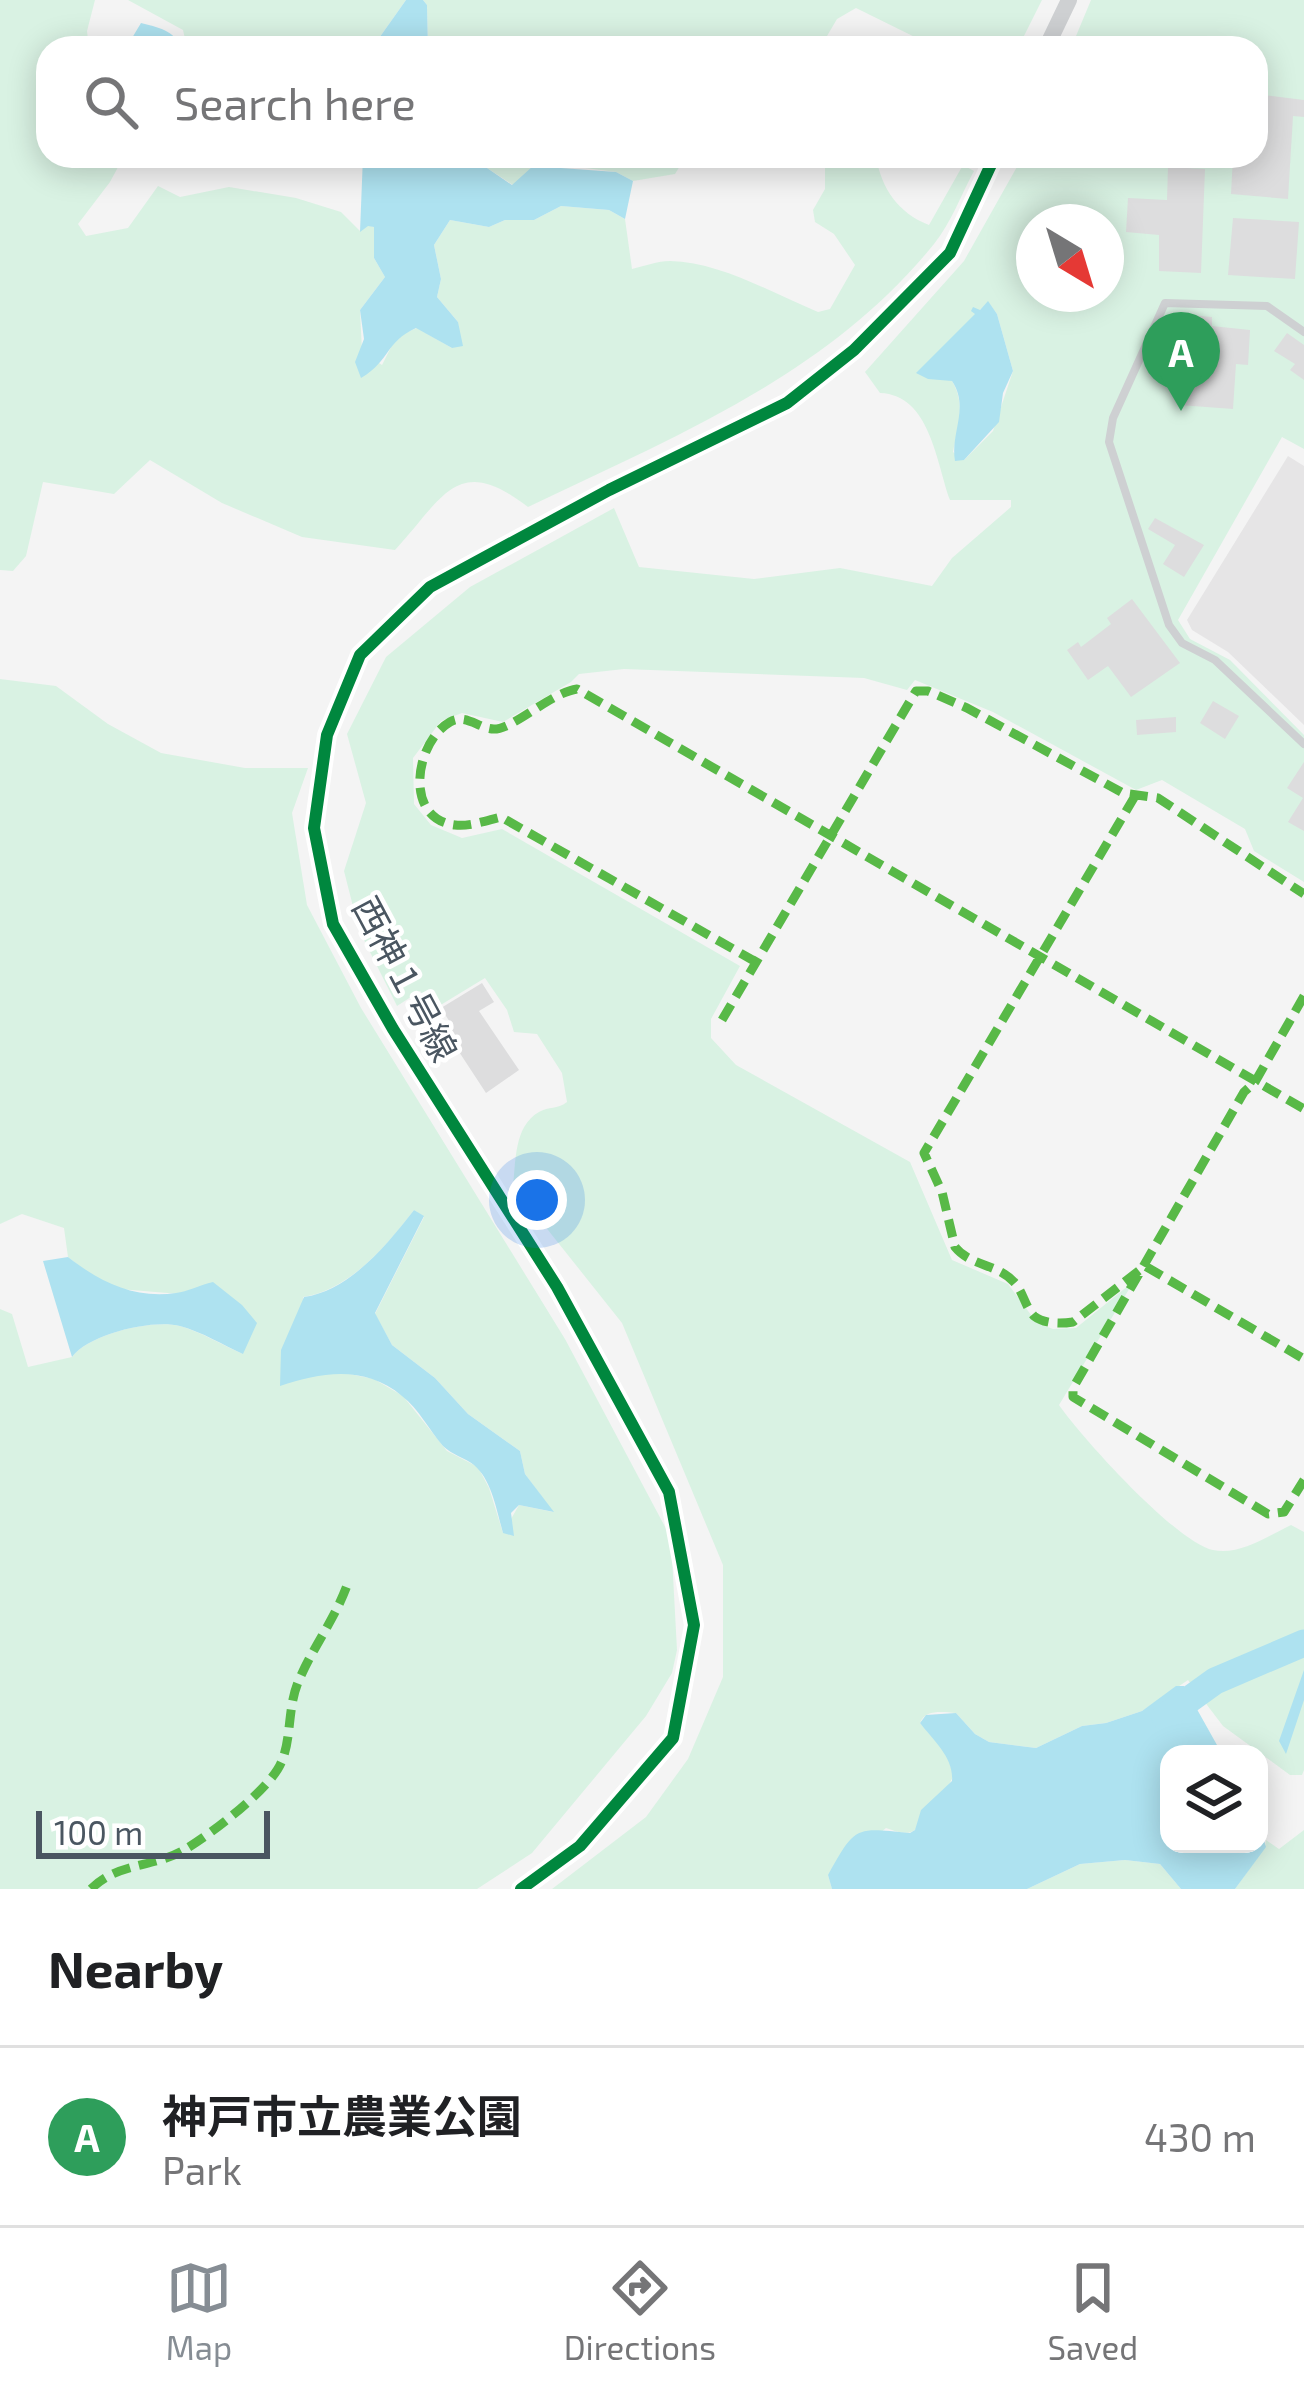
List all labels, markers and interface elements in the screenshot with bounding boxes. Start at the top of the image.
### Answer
search box [36,36,1268,168]
icon: search [78,69,144,135]
text: Search here [174,75,416,129]
north arrow [1016,204,1124,312]
pin: A [1142,312,1220,411]
street label: 西神１号線 [345,889,468,1068]
your location [507,1170,567,1230]
map controls [1160,1745,1268,1853]
button: layers [1160,1745,1268,1853]
scale bar [36,1805,270,1858]
text: 100 m [54,1812,143,1852]
text: Nearby [48,1937,223,1998]
text: 神戸市立農業公園 [162,2088,522,2142]
text: A [74,2113,100,2160]
text: 430 m [1144,2113,1256,2160]
text: Park [162,2146,242,2193]
tab: Map [166,2255,232,2367]
tab: Directions [564,2255,716,2367]
tab: Saved [1048,2255,1138,2367]

